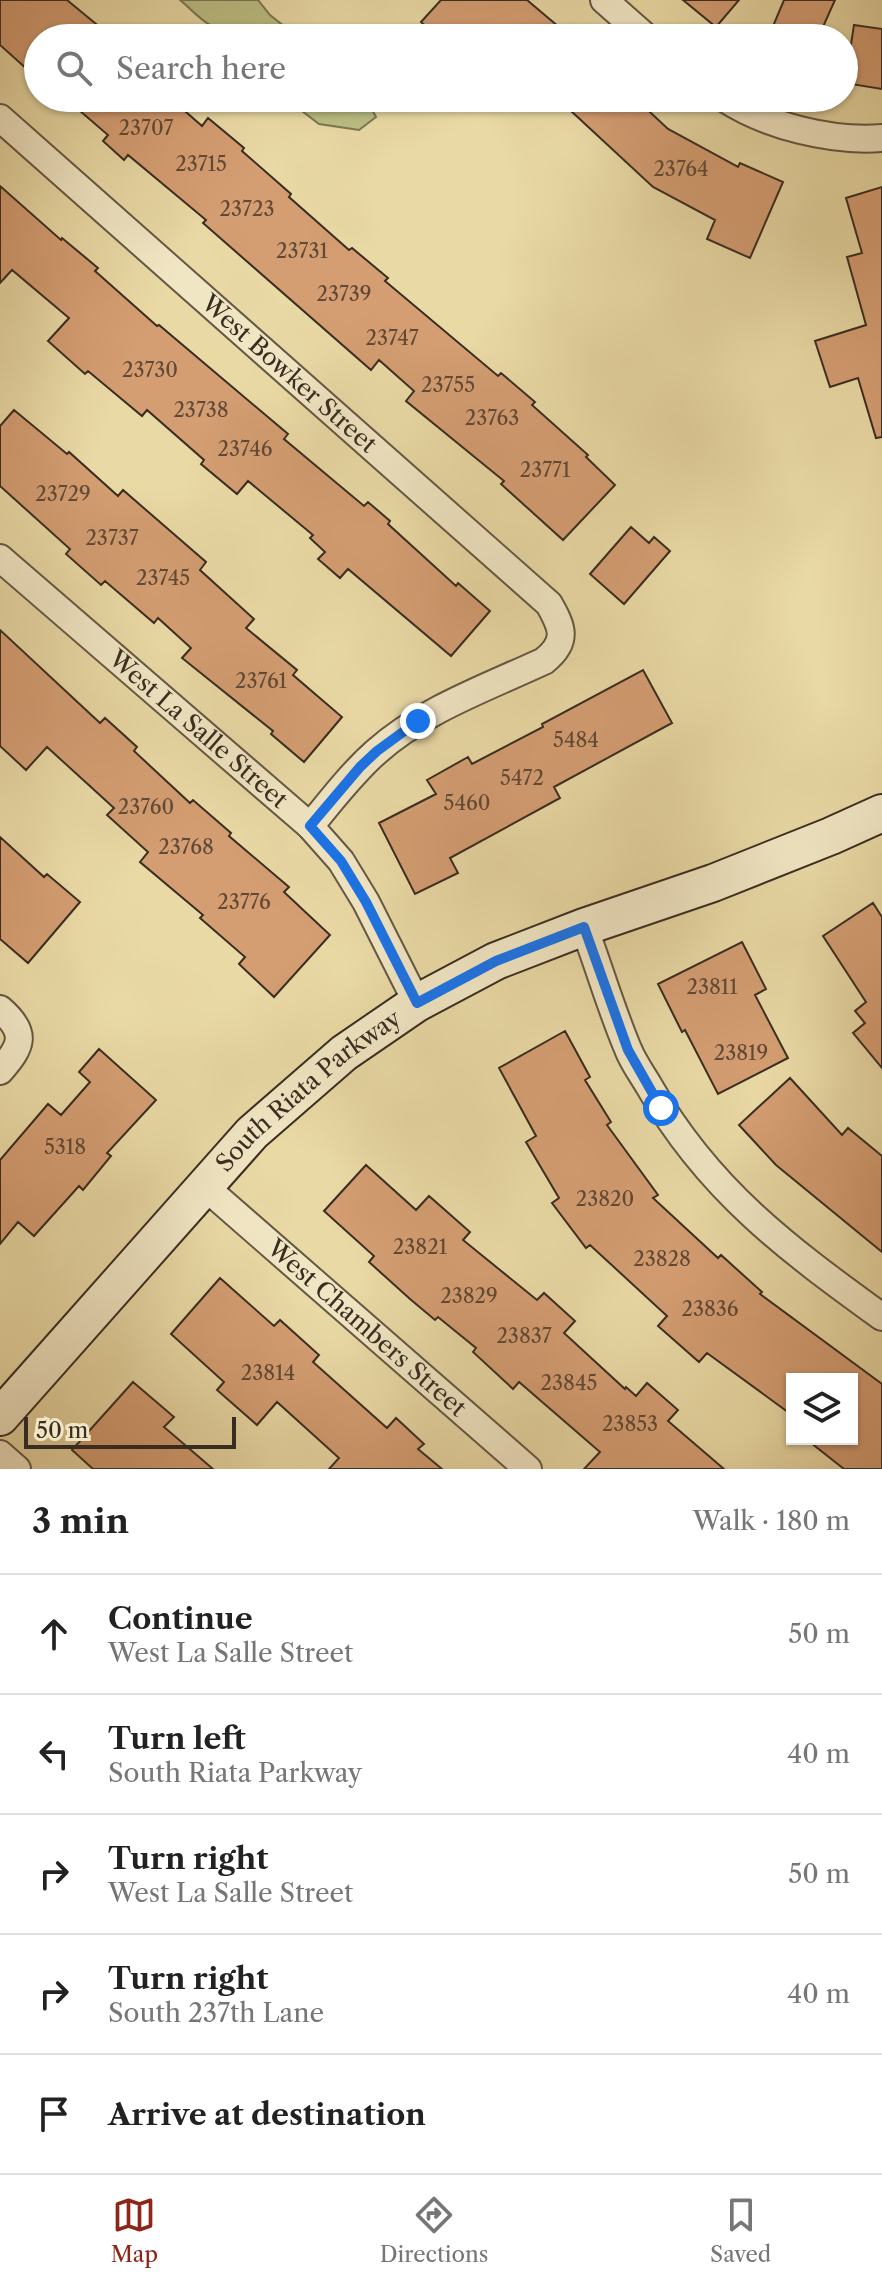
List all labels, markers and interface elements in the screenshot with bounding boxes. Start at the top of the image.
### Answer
search box [24,24,858,112]
icon: search [52,46,96,90]
text: Search here [116,50,286,87]
house number: 23707 [119,116,174,140]
house number: 23715 [175,152,227,176]
house number: 23764 [653,157,709,181]
house number: 23723 [220,197,274,221]
house number: 23731 [276,239,328,263]
house number: 23739 [316,282,372,306]
street label: West Bowker Street [195,288,383,459]
house number: 23747 [365,326,419,350]
house number: 23730 [122,358,178,382]
house number: 23755 [421,373,475,397]
house number: 23738 [173,398,229,422]
house number: 23763 [465,406,519,430]
house number: 23746 [217,437,273,461]
house number: 23771 [520,458,571,482]
house number: 23729 [35,482,91,506]
house number: 23737 [85,526,139,550]
house number: 23745 [136,566,190,590]
street label: West La Salle Street [103,643,294,814]
house number: 23761 [235,669,288,693]
route end [400,703,436,739]
house number: 5484 [553,728,599,752]
house number: 5472 [500,766,544,790]
house number: 5460 [444,791,490,815]
house number: 23760 [118,795,174,819]
house number: 23768 [158,835,214,859]
house number: 23776 [217,890,271,914]
house number: 23811 [686,975,738,999]
street label: South Riata Parkway [210,1003,407,1178]
house number: 23819 [714,1041,768,1065]
route start [643,1090,679,1126]
house number: 5318 [44,1135,86,1159]
house number: 23820 [576,1187,634,1211]
street label: West Chambers Street [261,1232,473,1423]
house number: 23821 [393,1235,448,1259]
house number: 23828 [633,1247,691,1271]
house number: 23829 [440,1284,498,1308]
house number: 23836 [681,1297,739,1321]
house number: 23837 [496,1324,552,1348]
house number: 23814 [241,1361,295,1385]
house number: 23845 [541,1371,597,1395]
map controls [786,1373,858,1445]
button: layers [786,1373,858,1445]
house number: 23853 [602,1412,658,1436]
scale bar [24,1413,236,1449]
text: 50 m [36,1417,88,1444]
text: 3 min [32,1500,129,1542]
text: Walk · 180 m [693,1505,850,1537]
text: Continue [108,1600,253,1637]
icon: ahead [32,1612,76,1656]
text: 50 m [788,1618,850,1650]
text: West La Salle Street [108,1637,353,1669]
text: Turn left [108,1720,245,1757]
icon: left [32,1732,76,1776]
text: 40 m [787,1738,850,1770]
text: South Riata Parkway [108,1757,362,1789]
text: Turn right [108,1840,268,1877]
icon: right [32,1852,76,1896]
text: 50 m [788,1858,850,1890]
text: West La Salle Street [108,1877,353,1909]
text: Turn right [108,1960,268,1997]
icon: right [32,1972,76,2016]
text: 40 m [787,1978,850,2010]
text: South 237th Lane [108,1997,324,2029]
icon: arrive [32,2092,76,2136]
text: Arrive at destination [108,2096,426,2133]
tab: Map [111,2193,158,2268]
tab: Directions [380,2193,488,2268]
tab: Saved [710,2193,771,2268]

